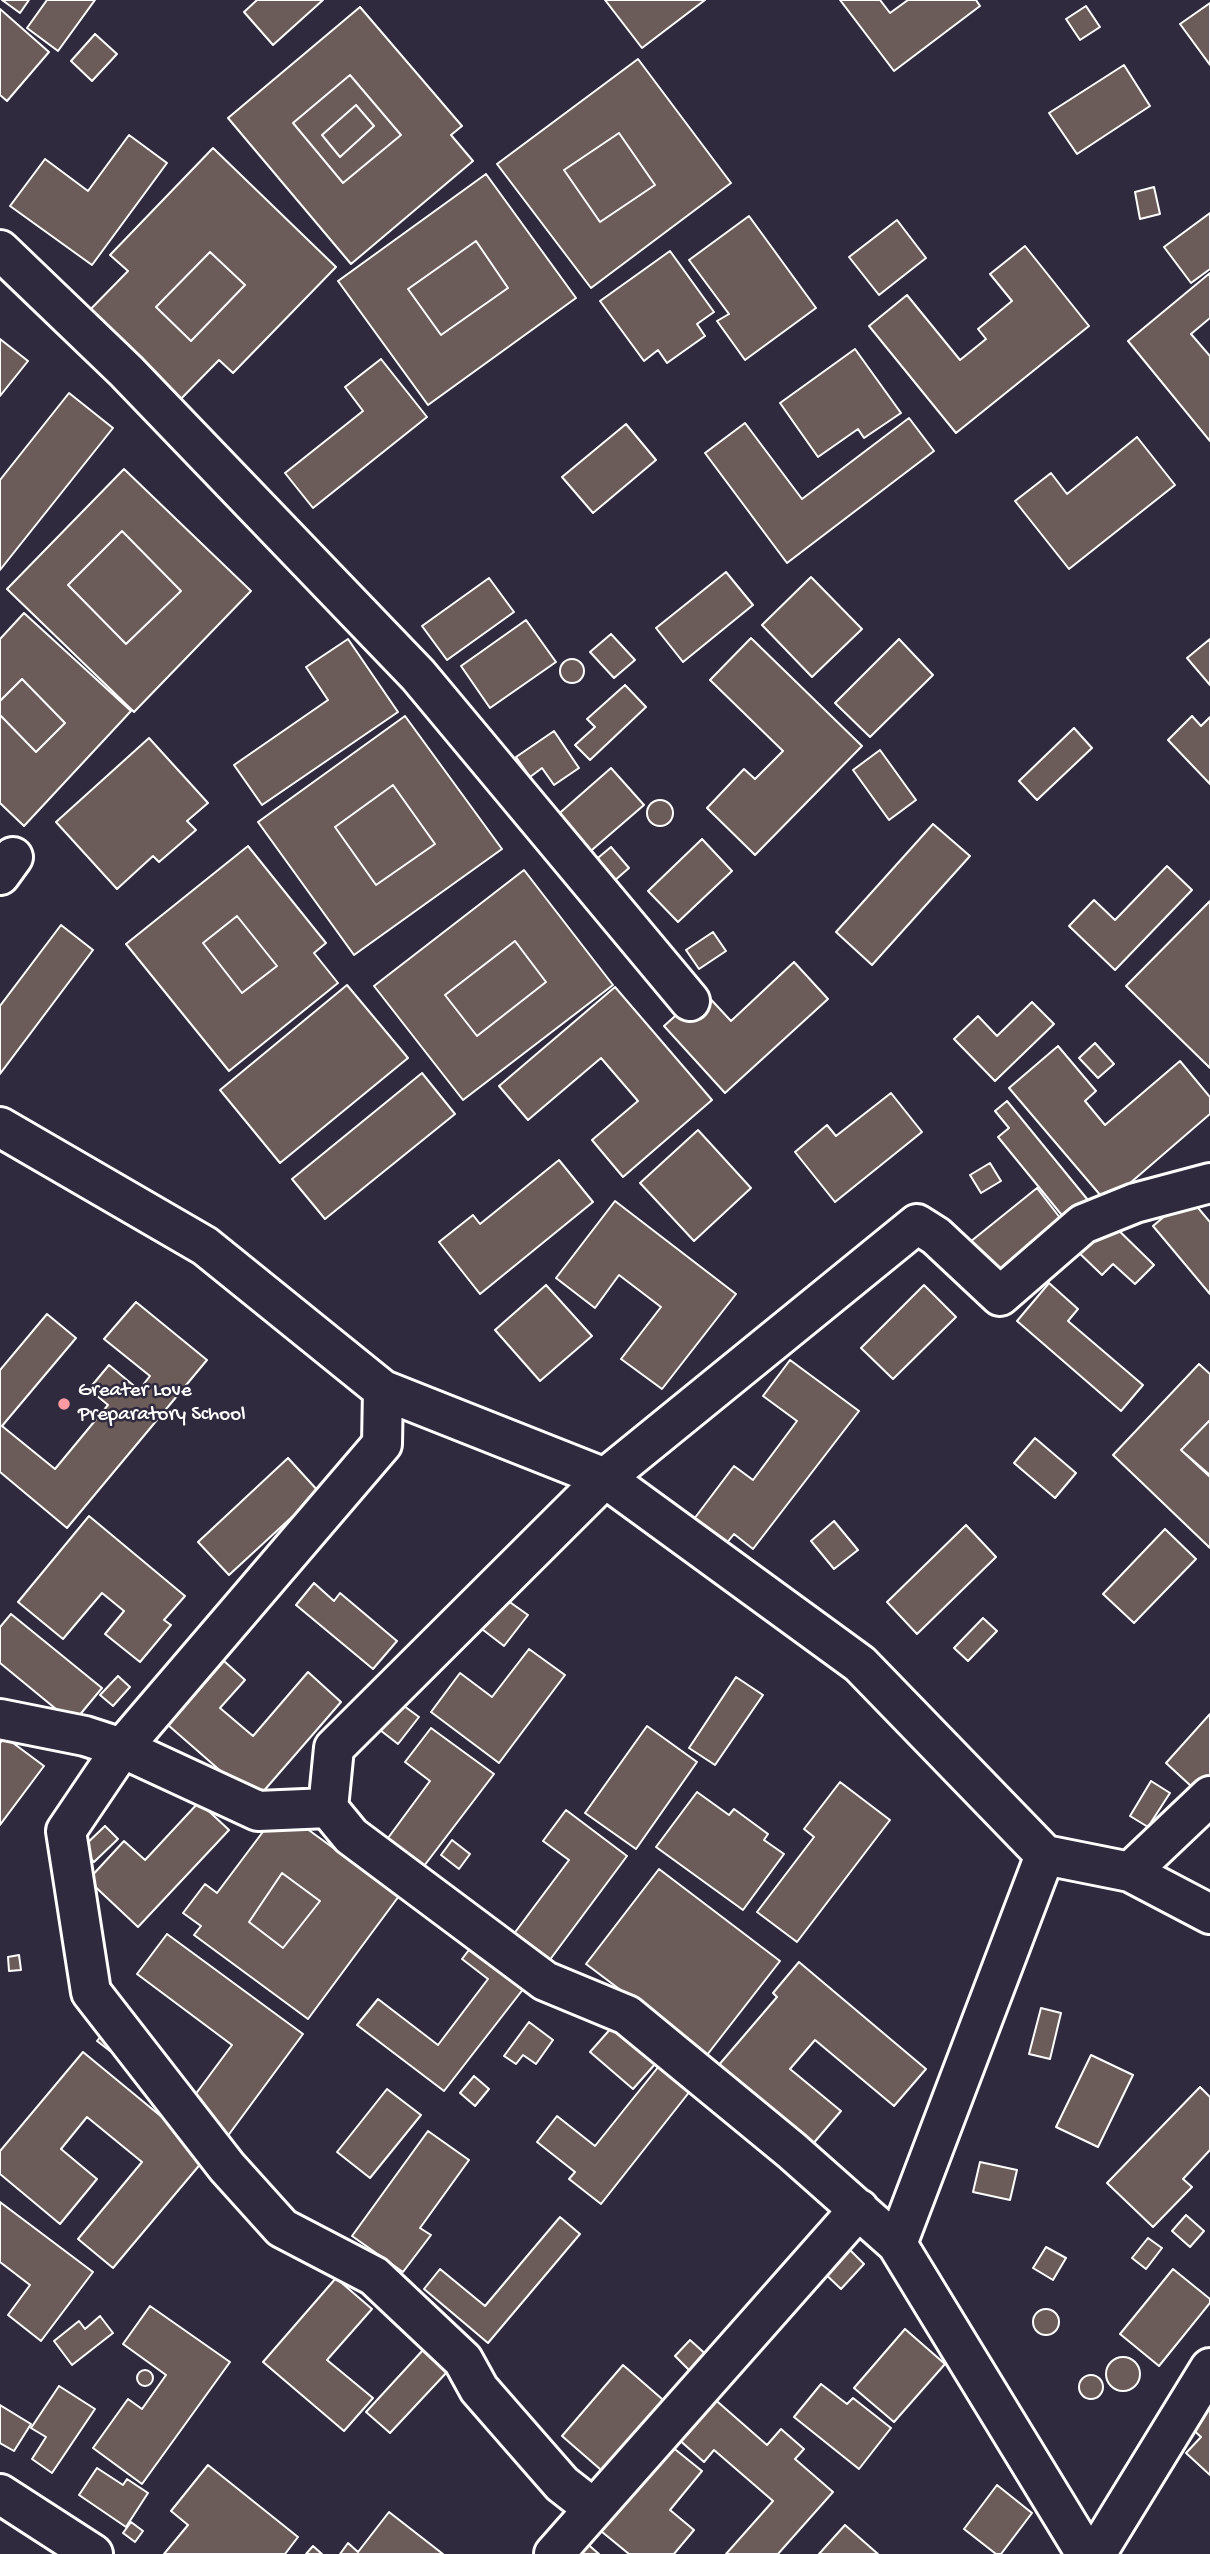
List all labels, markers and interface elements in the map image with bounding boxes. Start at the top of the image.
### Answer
place label: Greater Love Preparatory School [78,1379,246,1429]
marker: Greater Love Preparatory School [56,1396,72,1412]

